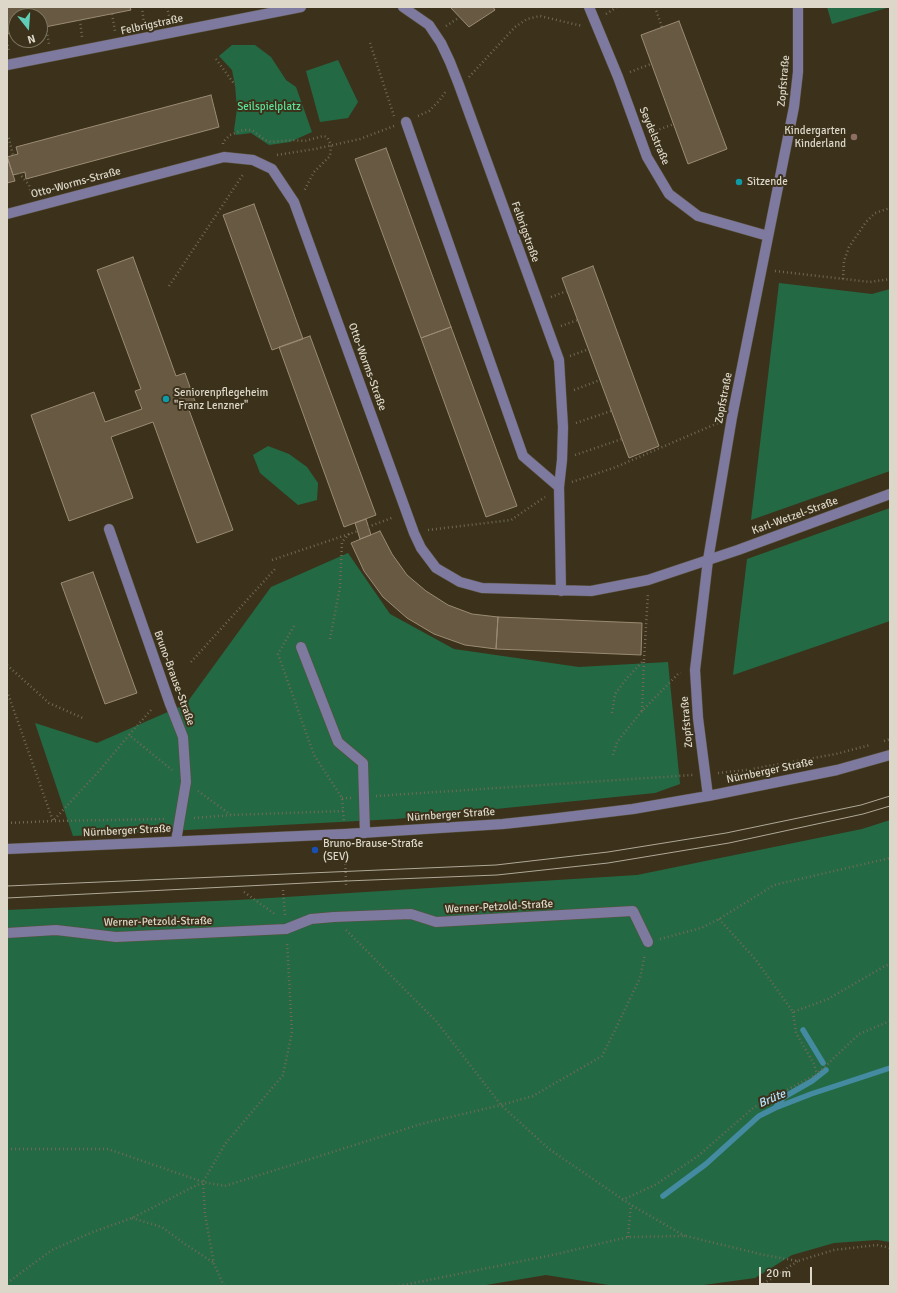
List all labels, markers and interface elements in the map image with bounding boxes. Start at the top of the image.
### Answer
north arrow [8,8,48,48]
street label: Felbrigstraße [120,12,184,38]
text: N [26,32,37,46]
street label: Zopfstraße [775,55,793,107]
park label: Seilspielplatz [237,100,301,114]
street label: Seydelstraße [636,105,672,167]
place label: Kindergarten Kinderland [784,124,846,150]
marker: Kindergarten Kinderland [849,132,859,142]
street label: Otto-Worms-Straße [30,165,122,201]
place label: Sitzende [747,175,788,189]
marker: Sitzende [734,177,744,187]
street label: Felbrigstraße [508,200,542,264]
street label: Otto-Worms-Straße [345,321,389,413]
street label: Zopfstraße [713,371,735,425]
place label: Seniorenpflegeheim "Franz Lenzner" [174,386,268,412]
marker: Seniorenpflegeheim "Franz Lenzner" [161,394,171,404]
street label: Karl-Wetzel-Straße [750,494,840,538]
street label: Bruno-Brause-Straße [151,629,197,727]
street label: Zopfstraße [678,696,696,748]
street label: Nürnberger Straße [725,755,815,787]
street label: Nürnberger Straße [406,805,496,825]
street label: Nürnberger Straße [82,822,172,840]
place label: Bruno-Brause-Straße (SEV) [323,837,423,863]
marker: Bruno-Brause-Straße (SEV) [310,845,320,855]
street label: Werner-Petzold-Straße [444,898,554,916]
street label: Werner-Petzold-Straße [104,914,212,930]
water label: Brüte [756,1087,788,1111]
scale bar [761,1259,814,1285]
text: 20 m [766,1266,791,1281]

